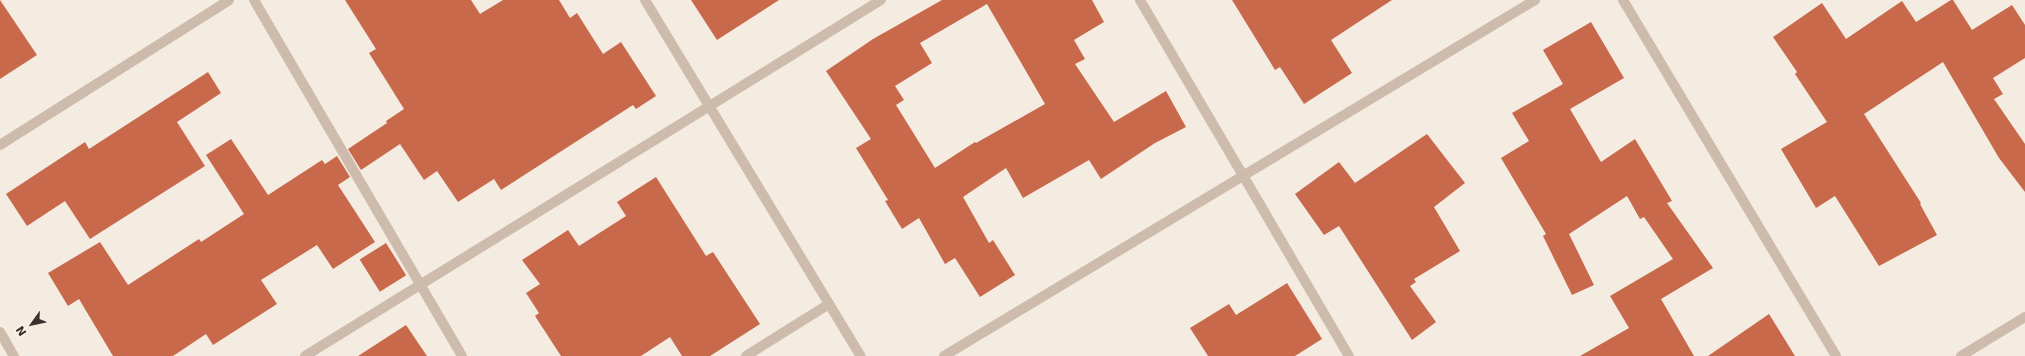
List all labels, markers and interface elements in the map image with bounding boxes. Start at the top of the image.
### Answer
north arrow [12,304,52,344]
text: N [14,323,29,338]

